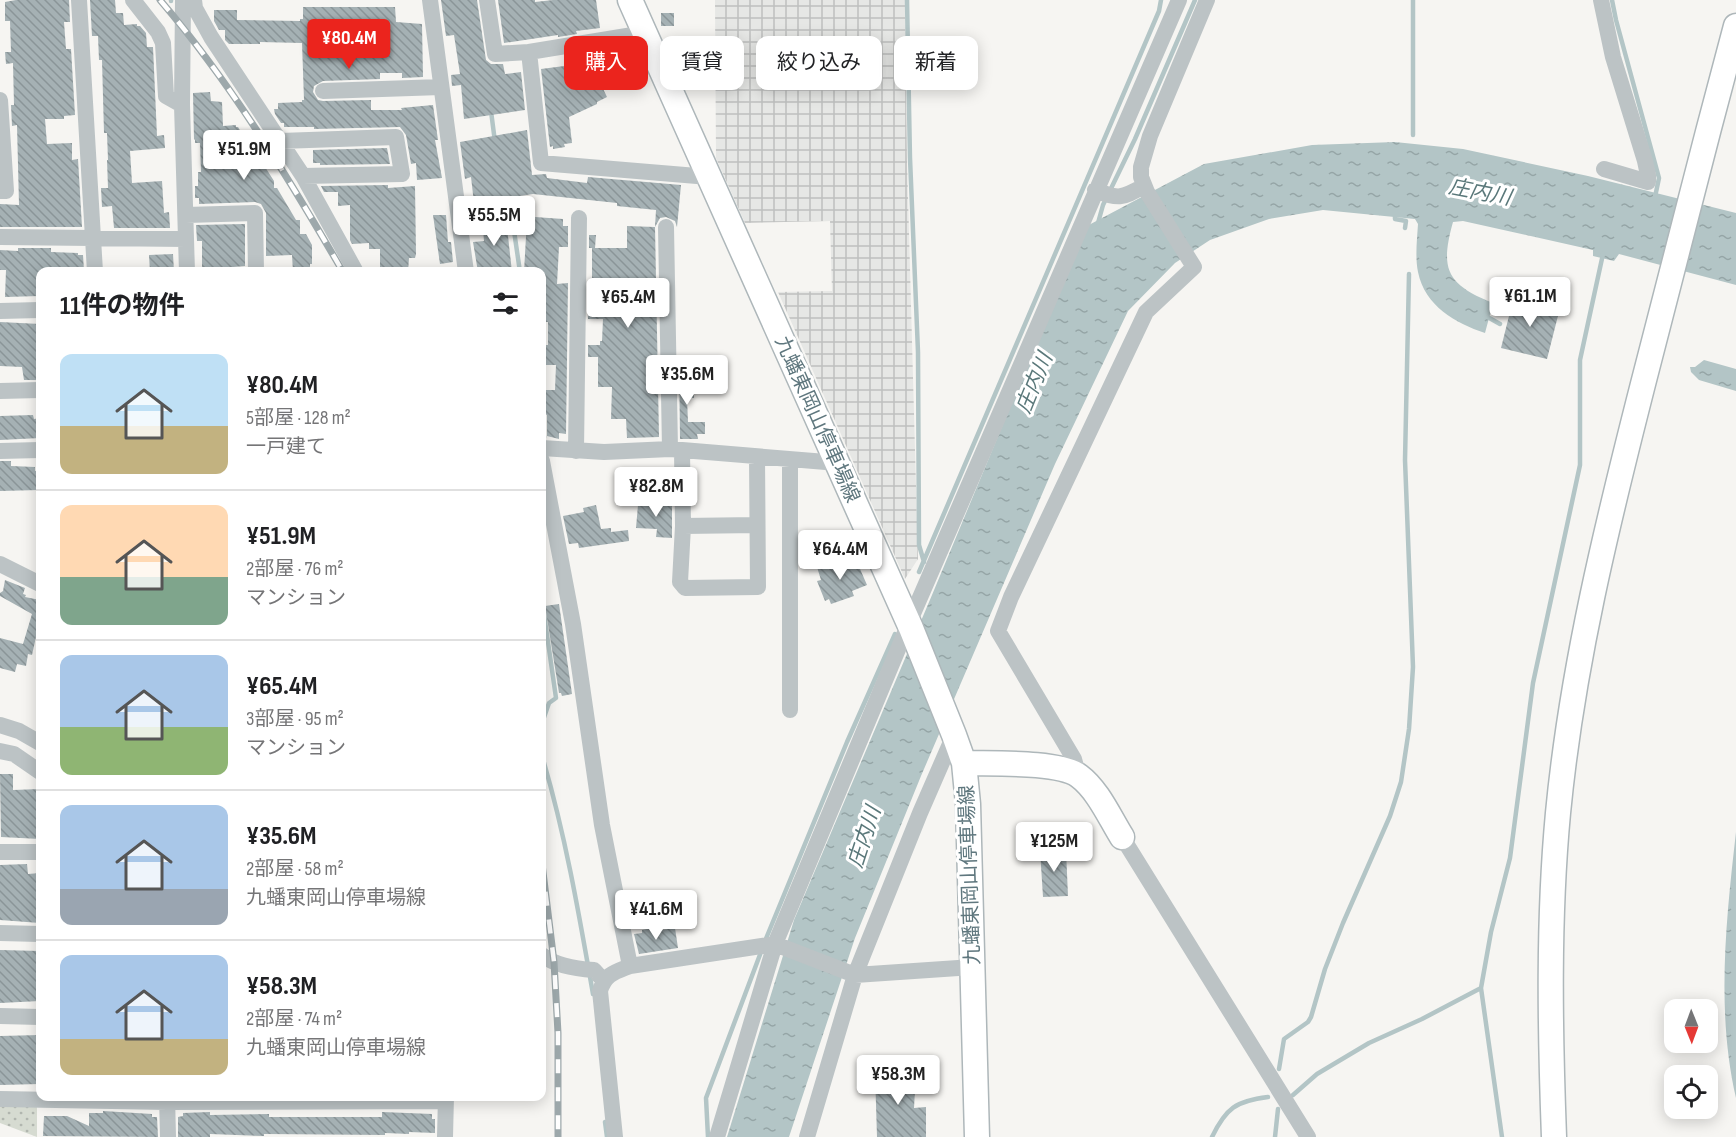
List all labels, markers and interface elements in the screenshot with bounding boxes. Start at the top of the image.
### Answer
pin: ¥80.4M [300,19,398,70]
text: ¥80.4M [321,26,377,50]
chip: 購入 [564,36,648,90]
chip: 賃貸 [660,36,744,90]
chip: 絞り込み [756,36,882,90]
chip: 新着 [894,36,978,90]
pin: ¥51.9M [195,130,293,181]
text: ¥51.9M [217,137,271,161]
water label: 庄内川 [1447,174,1515,211]
pin: ¥55.5M [445,196,543,247]
text: ¥55.5M [467,203,521,227]
pin: ¥61.1M [1481,277,1579,328]
pin: ¥65.4M [579,278,677,329]
text: ¥61.1M [1503,284,1557,308]
text: ¥65.4M [600,285,656,309]
icon: filters [489,287,522,320]
text: 11件の物件 [60,291,184,322]
street label: 九蟠東岡山停車場線 [770,332,865,507]
water label: 庄内川 [1011,347,1059,417]
pin: ¥35.6M [638,355,736,406]
text: ¥35.6M [660,362,714,386]
text: ¥80.4M [246,370,318,401]
icon: home [108,378,180,450]
text: 5部屋 · 128 m² [246,406,351,430]
text: 一戸建て [246,435,326,459]
pin: ¥82.8M [607,467,705,518]
text: ¥82.8M [628,474,684,498]
text: ¥51.9M [246,521,316,552]
icon: home [108,529,180,601]
pin: ¥64.4M [791,530,889,581]
text: ¥64.4M [812,537,868,561]
text: 2部屋 · 76 m² [246,557,344,581]
text: マンション [246,586,346,610]
text: ¥65.4M [246,671,318,702]
icon: home [108,679,180,751]
text: 3部屋 · 95 m² [246,707,344,731]
text: マンション [246,736,346,760]
street label: 九蟠東岡山停車場線 [955,785,985,965]
water label: 庄内川 [843,801,887,871]
text: ¥35.6M [246,821,316,852]
pin: ¥125M [1012,822,1096,873]
icon: home [108,829,180,901]
text: ¥125M [1030,829,1078,853]
text: 2部屋 · 58 m² [246,857,344,881]
text: 九蟠東岡山停車場線 [246,886,426,910]
pin: ¥41.6M [607,890,705,941]
text: ¥41.6M [629,897,683,921]
text: ¥58.3M [246,971,317,1002]
icon: home [108,979,180,1051]
north arrow [1664,999,1718,1053]
map controls [1664,999,1718,1119]
text: 2部屋 · 74 m² [246,1007,342,1031]
text: 九蟠東岡山停車場線 [246,1036,426,1060]
pin: ¥58.3M [849,1055,947,1106]
text: ¥58.3M [871,1062,925,1086]
button: locate [1664,1065,1718,1119]

